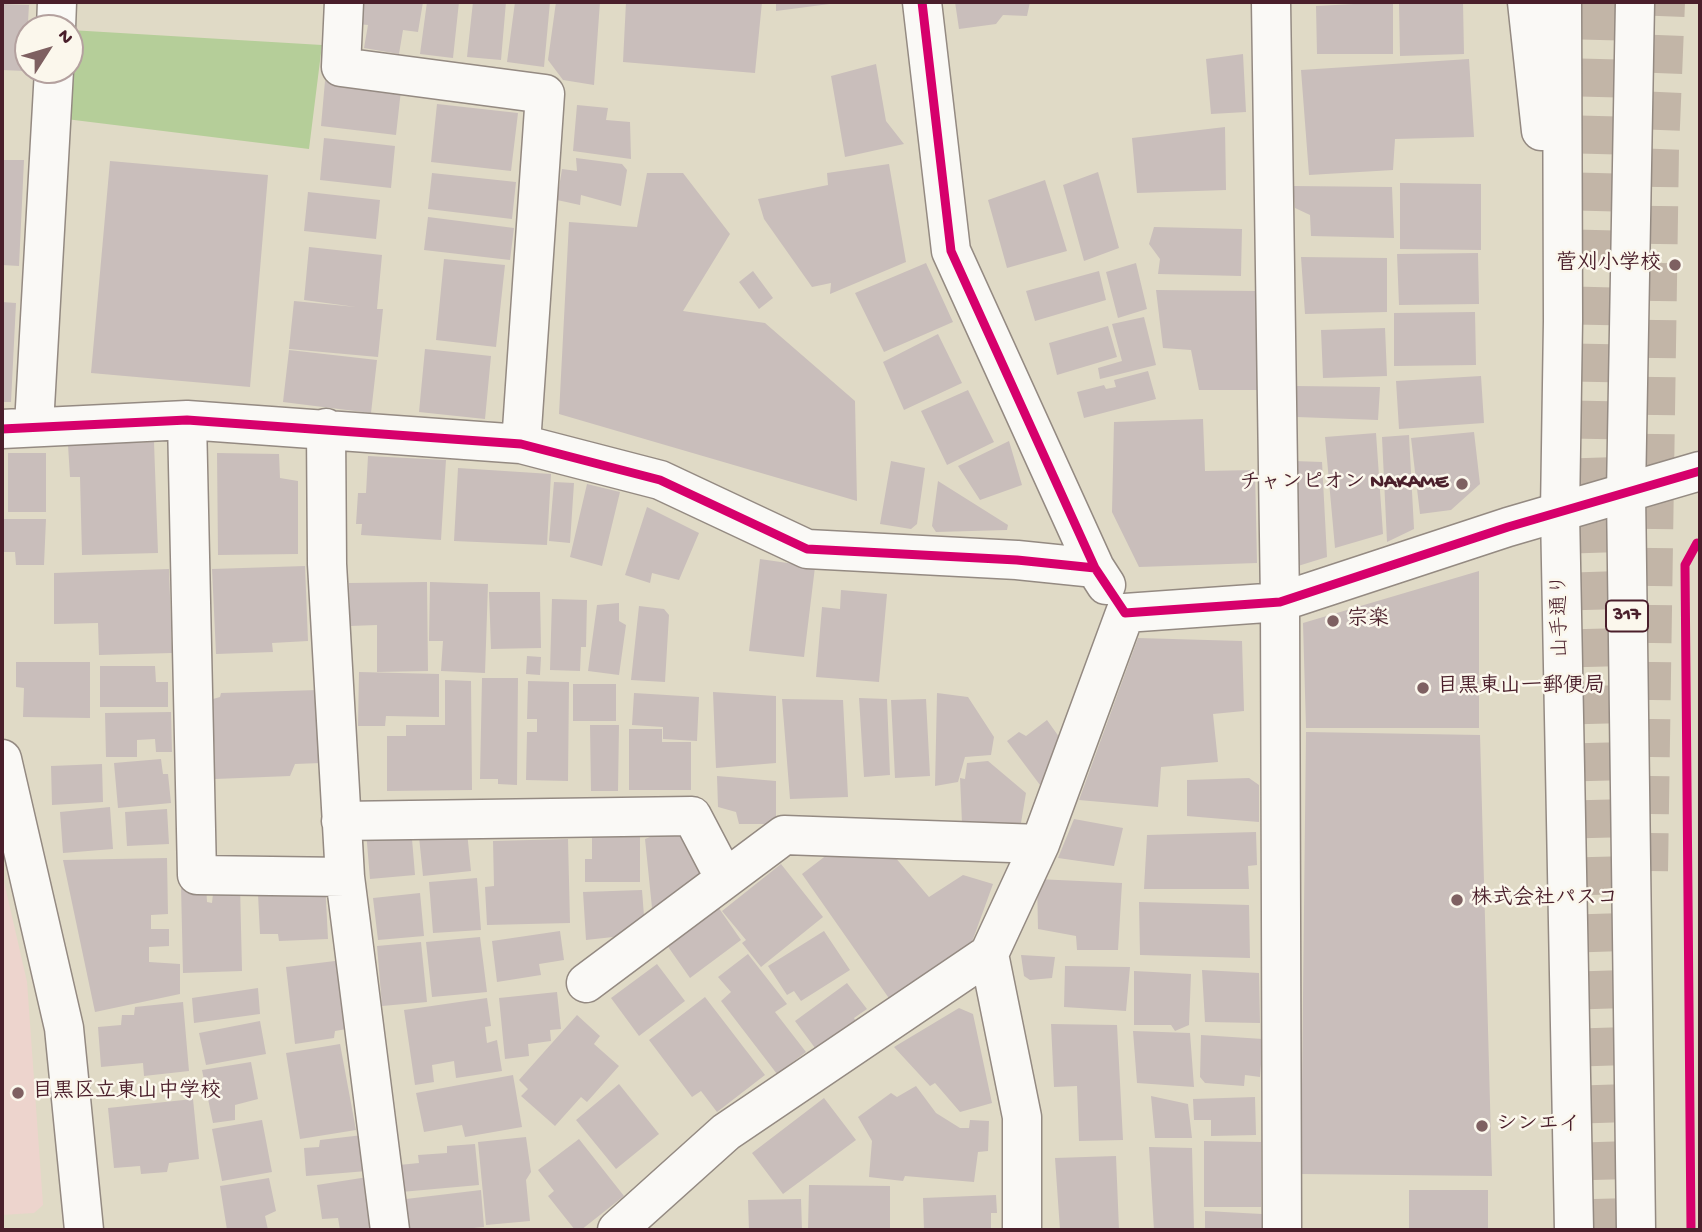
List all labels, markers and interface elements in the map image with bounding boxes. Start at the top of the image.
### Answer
north arrow [14,14,84,84]
text: N [52,25,77,49]
place label: 菅刈小学校 [1556,252,1661,278]
marker: 菅刈小学校 [1667,257,1683,273]
place label: チャンピオン NAKAME [1239,471,1448,497]
marker: チャンピオン NAKAME [1454,476,1470,492]
street label: 山手通り [1549,574,1575,658]
road number: 317 [1606,600,1648,632]
place label: 宗楽 [1347,608,1389,634]
marker: 宗楽 [1325,613,1341,629]
place label: 目黒東山一郵便局 [1437,675,1605,701]
marker: 目黒東山一郵便局 [1415,680,1431,696]
place label: 株式会社パスコ [1471,887,1618,913]
marker: 株式会社パスコ [1449,892,1465,908]
place label: 目黒区立東山中学校 [32,1080,221,1106]
marker: 目黒区立東山中学校 [10,1085,26,1101]
place label: シンエイ [1496,1113,1580,1139]
marker: シンエイ [1474,1118,1490,1134]

